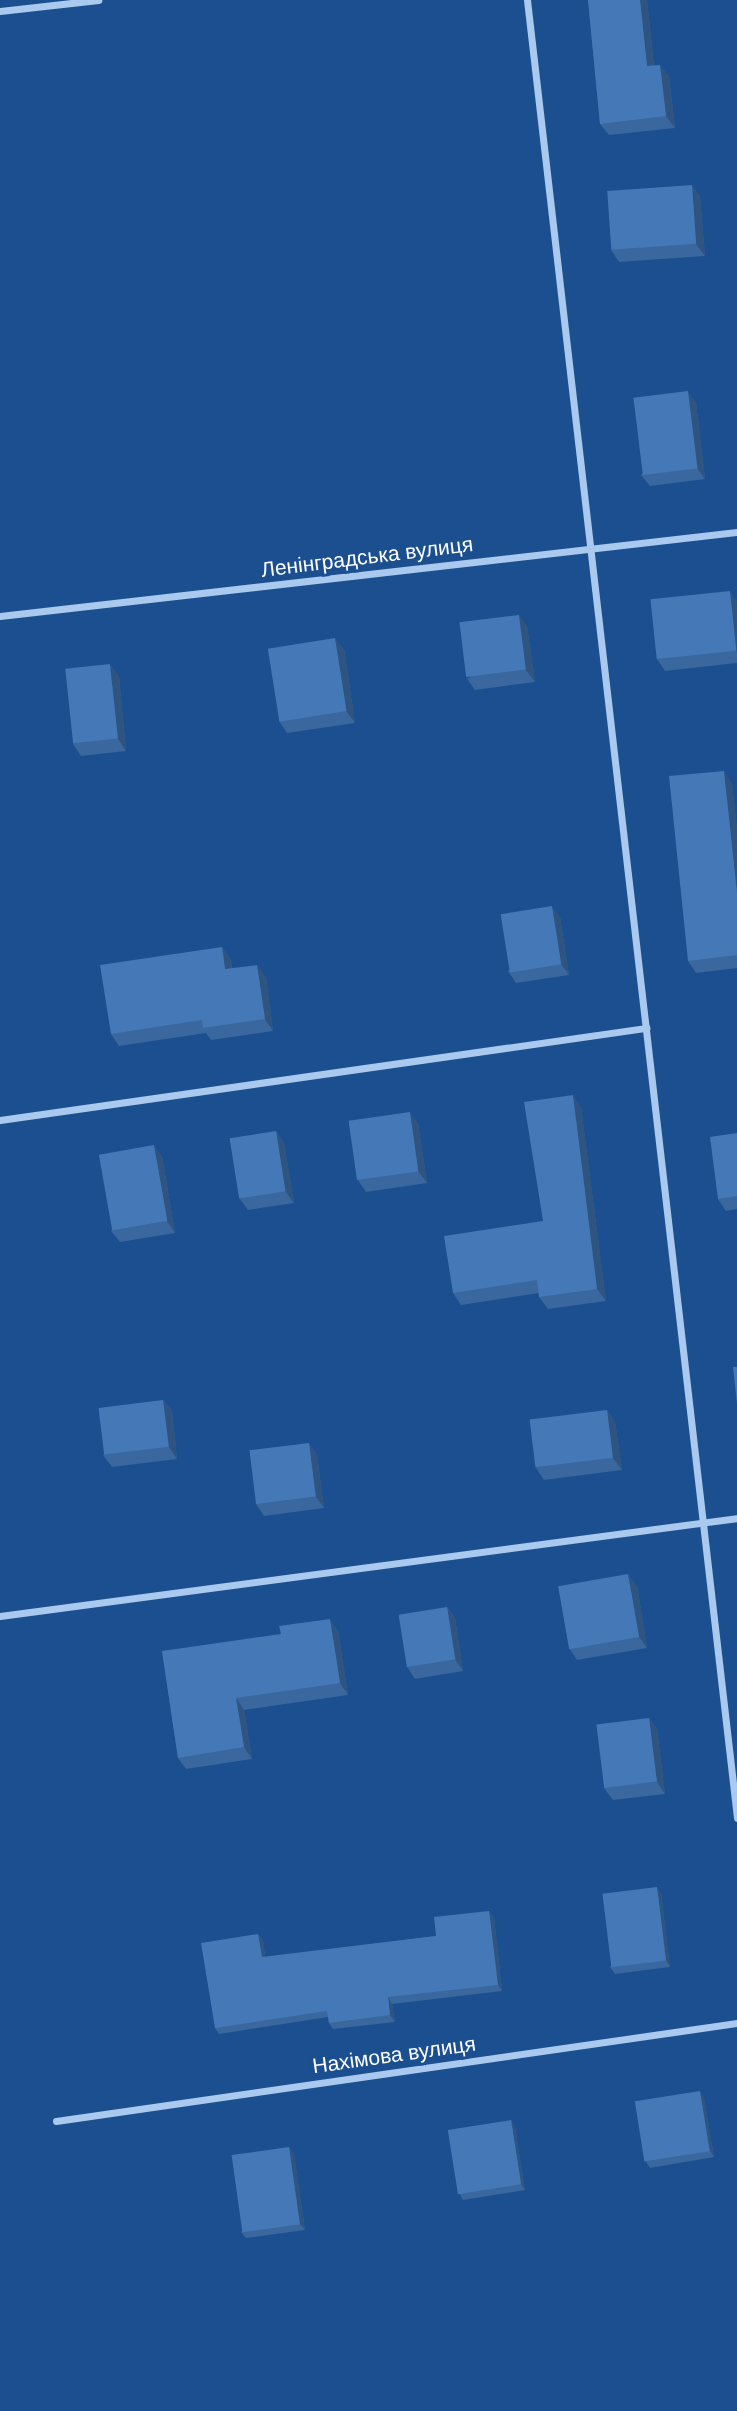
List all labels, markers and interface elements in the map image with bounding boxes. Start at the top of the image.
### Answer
street label: Ленінградська вулиця [260,531,474,583]
street label: Нахімова вулиця [311,2031,477,2079]

